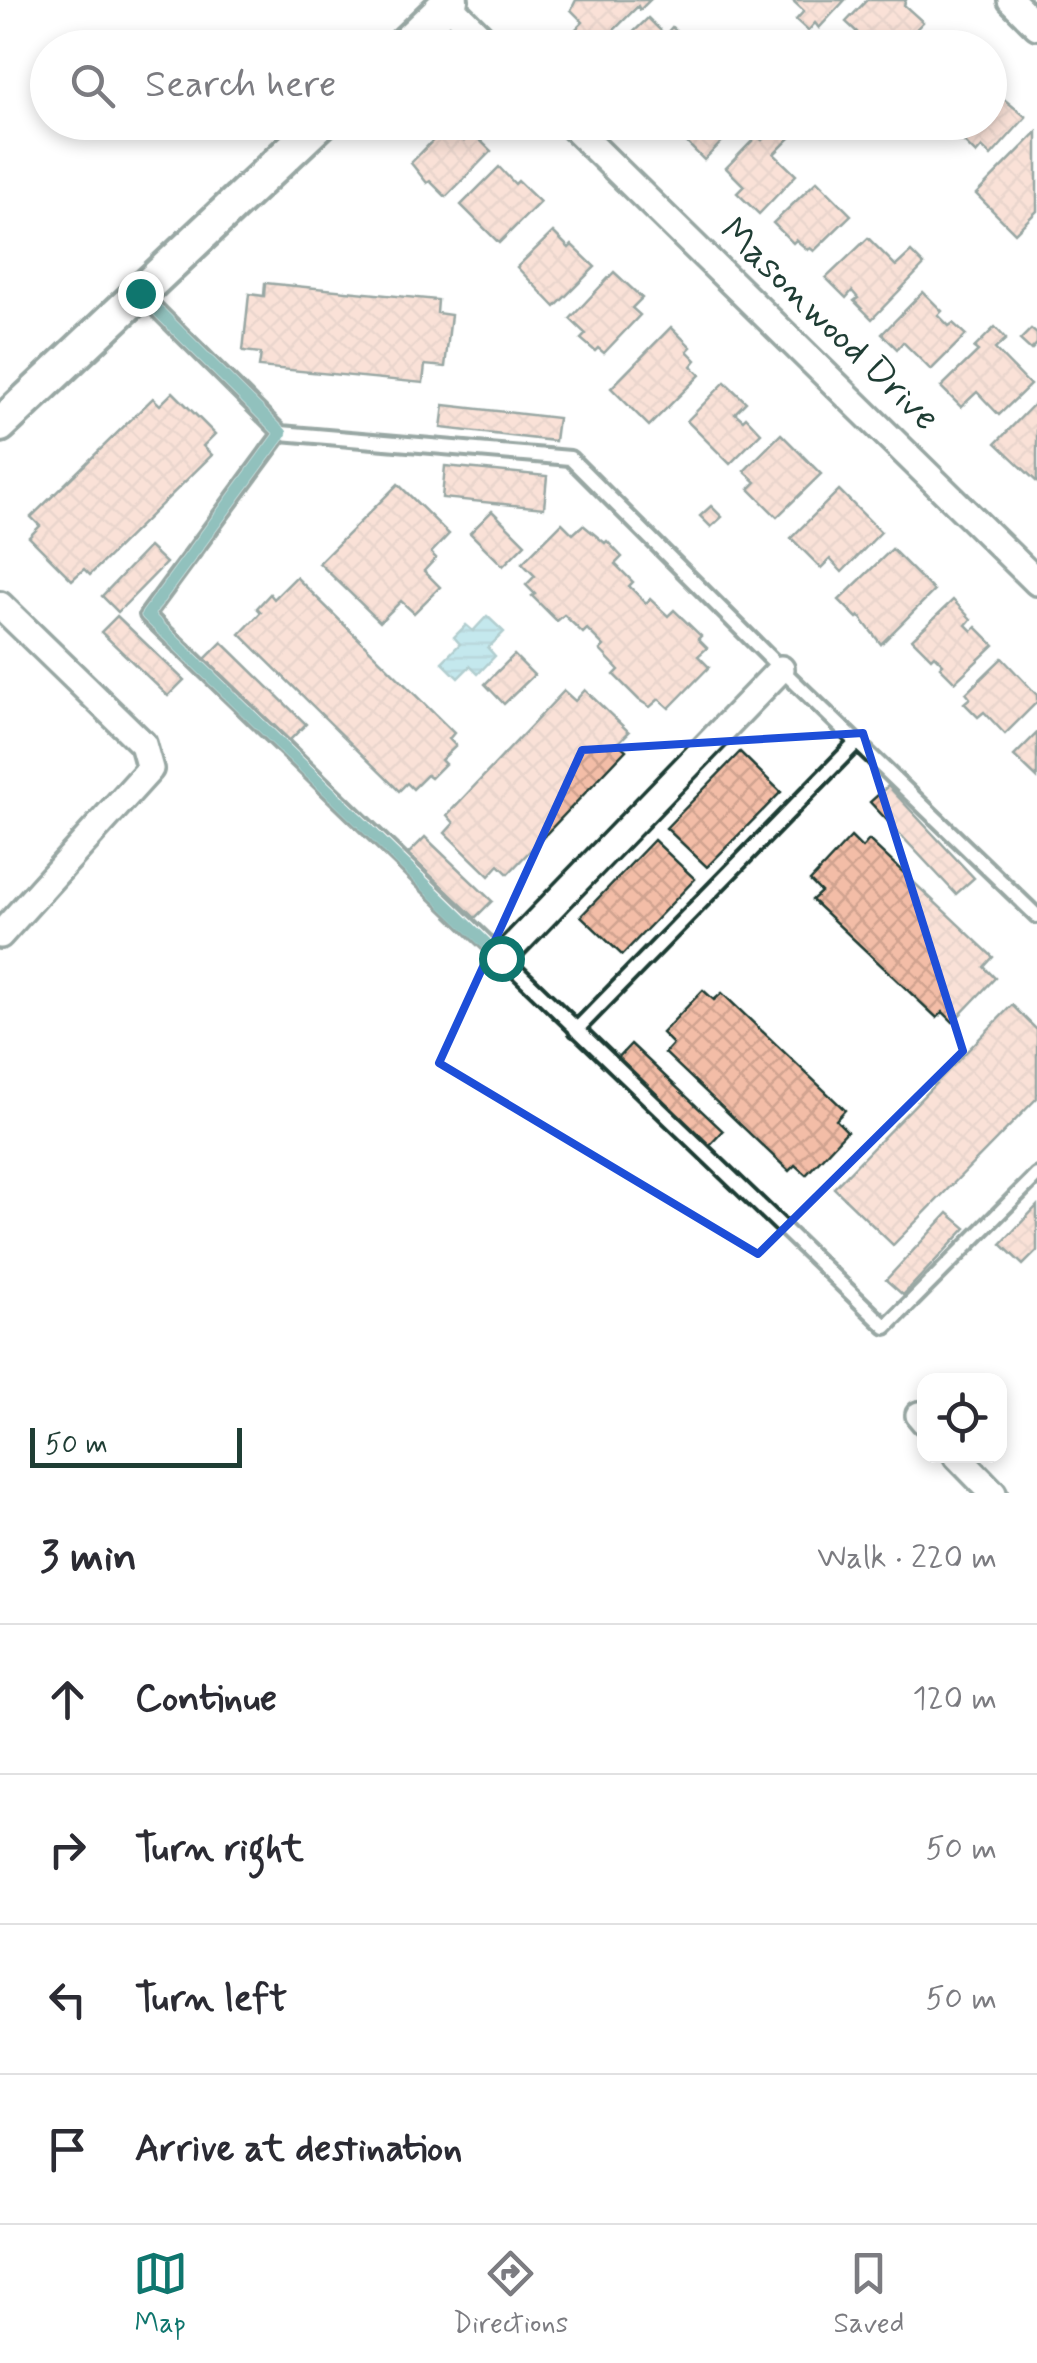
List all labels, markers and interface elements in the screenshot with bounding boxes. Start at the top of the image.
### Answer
search box [30,30,1007,140]
icon: search [65,58,120,113]
text: Search here [145,61,336,110]
street label: Masonwood Drive [709,208,949,442]
route end [118,271,164,317]
route start [479,936,525,982]
map controls [917,1373,1007,1463]
button: locate [917,1373,1007,1463]
scale bar [30,1423,242,1468]
text: 50 m [45,1427,108,1464]
text: 3 min [40,1531,137,1586]
text: Walk · 220 m [817,1537,997,1579]
icon: ahead [40,1672,95,1727]
text: Continue [135,1675,277,1724]
text: 120 m [912,1678,997,1720]
icon: right [40,1822,95,1877]
text: Turn right [135,1825,304,1874]
text: 50 m [925,1828,997,1870]
icon: left [40,1972,95,2027]
text: Turn left [135,1975,287,2024]
text: 50 m [925,1978,997,2020]
icon: arrive [40,2122,95,2177]
text: Arrive at destination [135,2125,462,2174]
tab: Map [133,2246,188,2343]
tab: Directions [453,2246,568,2343]
tab: Saved [834,2246,904,2343]

